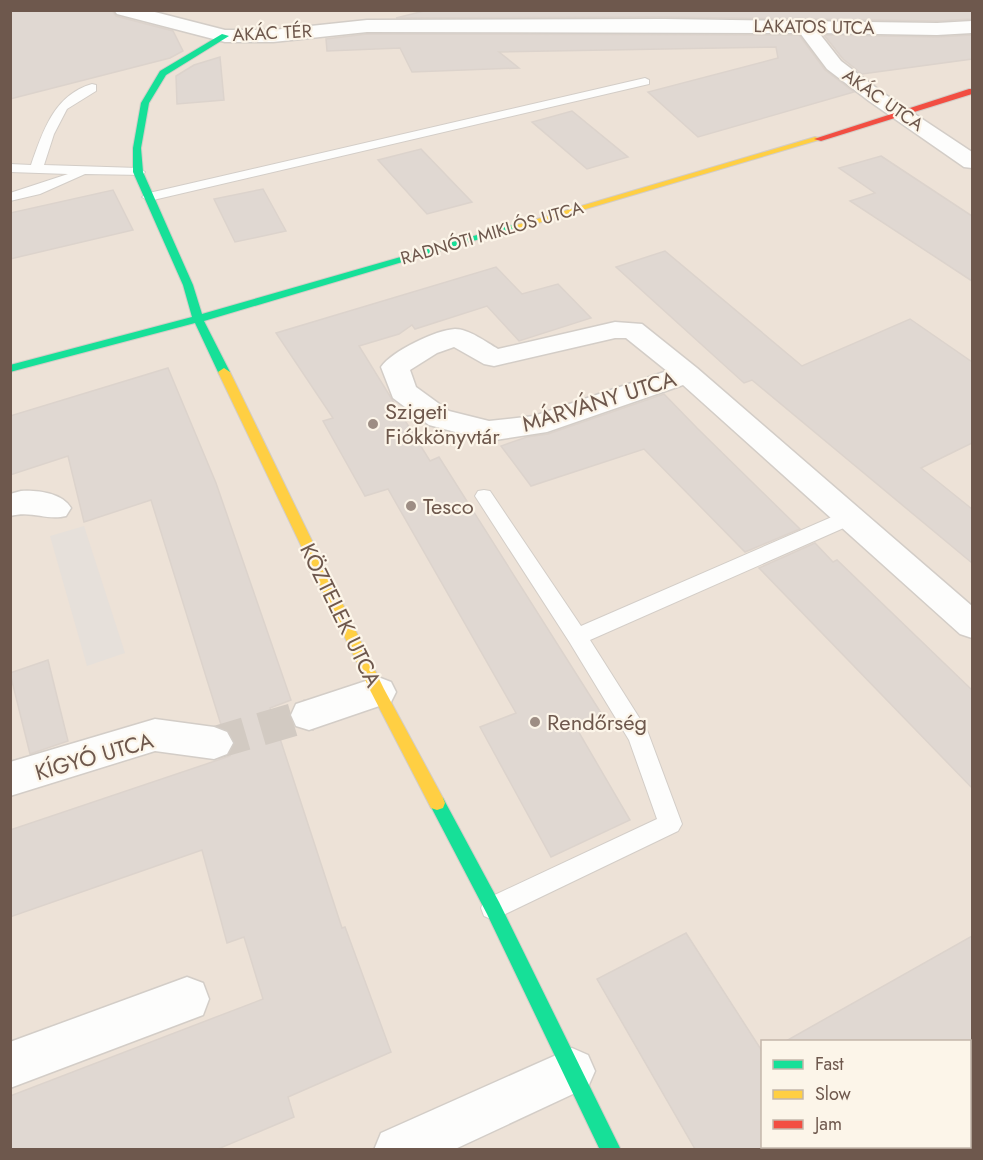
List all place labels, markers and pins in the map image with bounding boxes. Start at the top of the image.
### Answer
place label: Szigeti Fiókkönyvtár [385,395,500,452]
marker: Szigeti Fiókkönyvtár [366,417,380,431]
place label: Tesco [423,490,474,522]
marker: Tesco [404,499,418,513]
place label: Rendőrség [547,706,647,738]
marker: Rendőrség [528,715,542,729]

